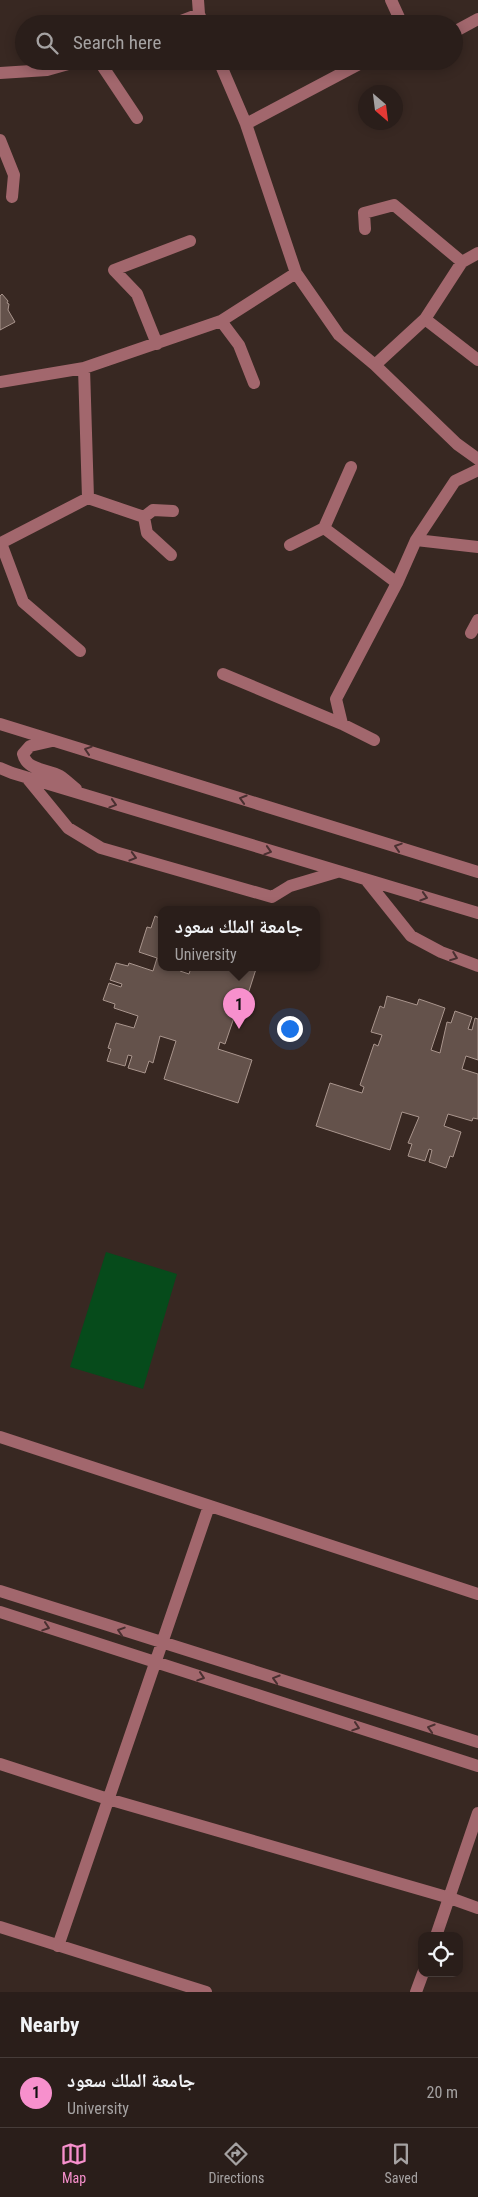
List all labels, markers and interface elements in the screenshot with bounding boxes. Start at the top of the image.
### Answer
search box [15,15,463,70]
icon: search [33,29,61,57]
text: Search here [73,31,161,54]
north arrow [358,85,403,130]
one-way arrow [84,746,92,756]
one-way arrow [239,794,247,804]
one-way arrow [108,798,117,808]
one-way arrow [394,843,403,853]
one-way arrow [264,845,272,855]
one-way arrow [128,851,136,861]
one-way arrow [420,891,428,901]
popup [158,906,320,971]
text: جامعة الملك سعود [175,915,303,938]
text: University [175,945,237,964]
one-way arrow [449,951,457,961]
pin: 1 [223,988,255,1029]
your location [277,1016,303,1042]
one-way arrow [42,1622,50,1632]
one-way arrow [118,1626,126,1636]
one-way arrow [196,1671,205,1681]
one-way arrow [273,1675,281,1685]
one-way arrow [351,1721,360,1731]
one-way arrow [428,1723,436,1733]
map controls [418,1932,463,1977]
button: locate [418,1932,463,1977]
text: Nearby [20,2013,79,2037]
text: جامعة الملك سعود [67,2069,195,2092]
text: 1 [32,2083,40,2102]
text: 20 m [426,2083,458,2102]
text: University [67,2099,129,2118]
tab: Map [60,2140,88,2186]
tab: Directions [208,2140,264,2186]
tab: Saved [385,2140,418,2186]

